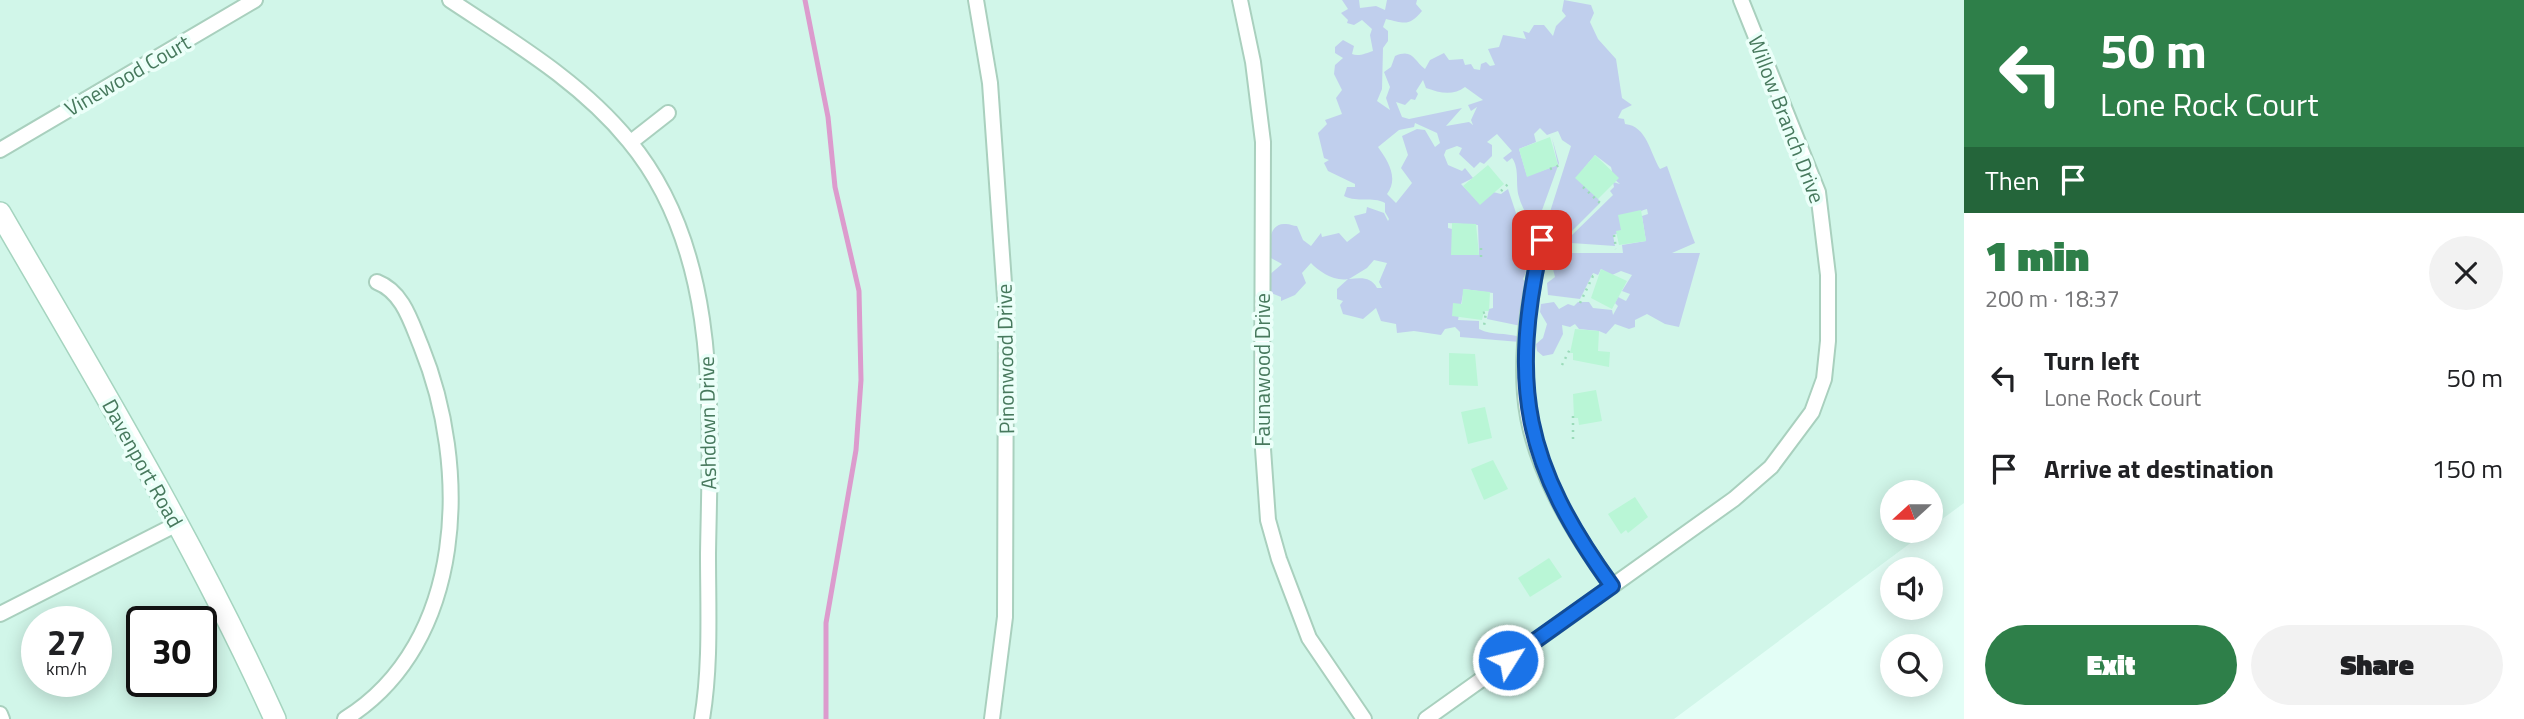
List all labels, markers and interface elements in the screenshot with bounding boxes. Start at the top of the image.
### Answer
text: 50 m [2100,12,2207,87]
street label: Vinewood Court [58,26,196,124]
icon: left [1985,28,2076,119]
street label: Willow Branch Drive [1740,30,1834,208]
text: Lone Rock Court [2100,80,2318,128]
text: Then [1985,161,2040,200]
icon: arrive [2054,161,2092,199]
pin [1512,210,1572,270]
icon: arrive [1523,221,1561,259]
text: 1 min [1985,223,2089,287]
button: close [2429,236,2503,310]
text: 200 m · 18:37 [1985,281,2120,316]
street label: Pinonwood Drive [988,284,1022,434]
street label: Faunawood Drive [1246,293,1278,447]
text: Turn left [2044,341,2139,380]
street label: Ashdown Drive [690,356,724,490]
text: 50 m [2446,358,2503,397]
icon: left [1985,359,2023,397]
text: Lone Rock Court [2044,380,2201,415]
street label: Davenport Road [94,393,192,533]
text: Arrive at destination [2044,449,2274,488]
text: 150 m [2432,449,2503,488]
icon: arrive [1985,450,2023,488]
north arrow [1880,480,1942,542]
map controls [1880,480,1943,697]
button: sound [1880,557,1943,620]
speed limit sign: 30 [126,606,217,697]
text: 27 [47,615,86,669]
position arrow [1471,623,1545,697]
button: Exit [1985,625,2237,705]
button: Share [2251,625,2503,705]
button: search [1880,634,1943,697]
text: km/h [46,655,87,682]

